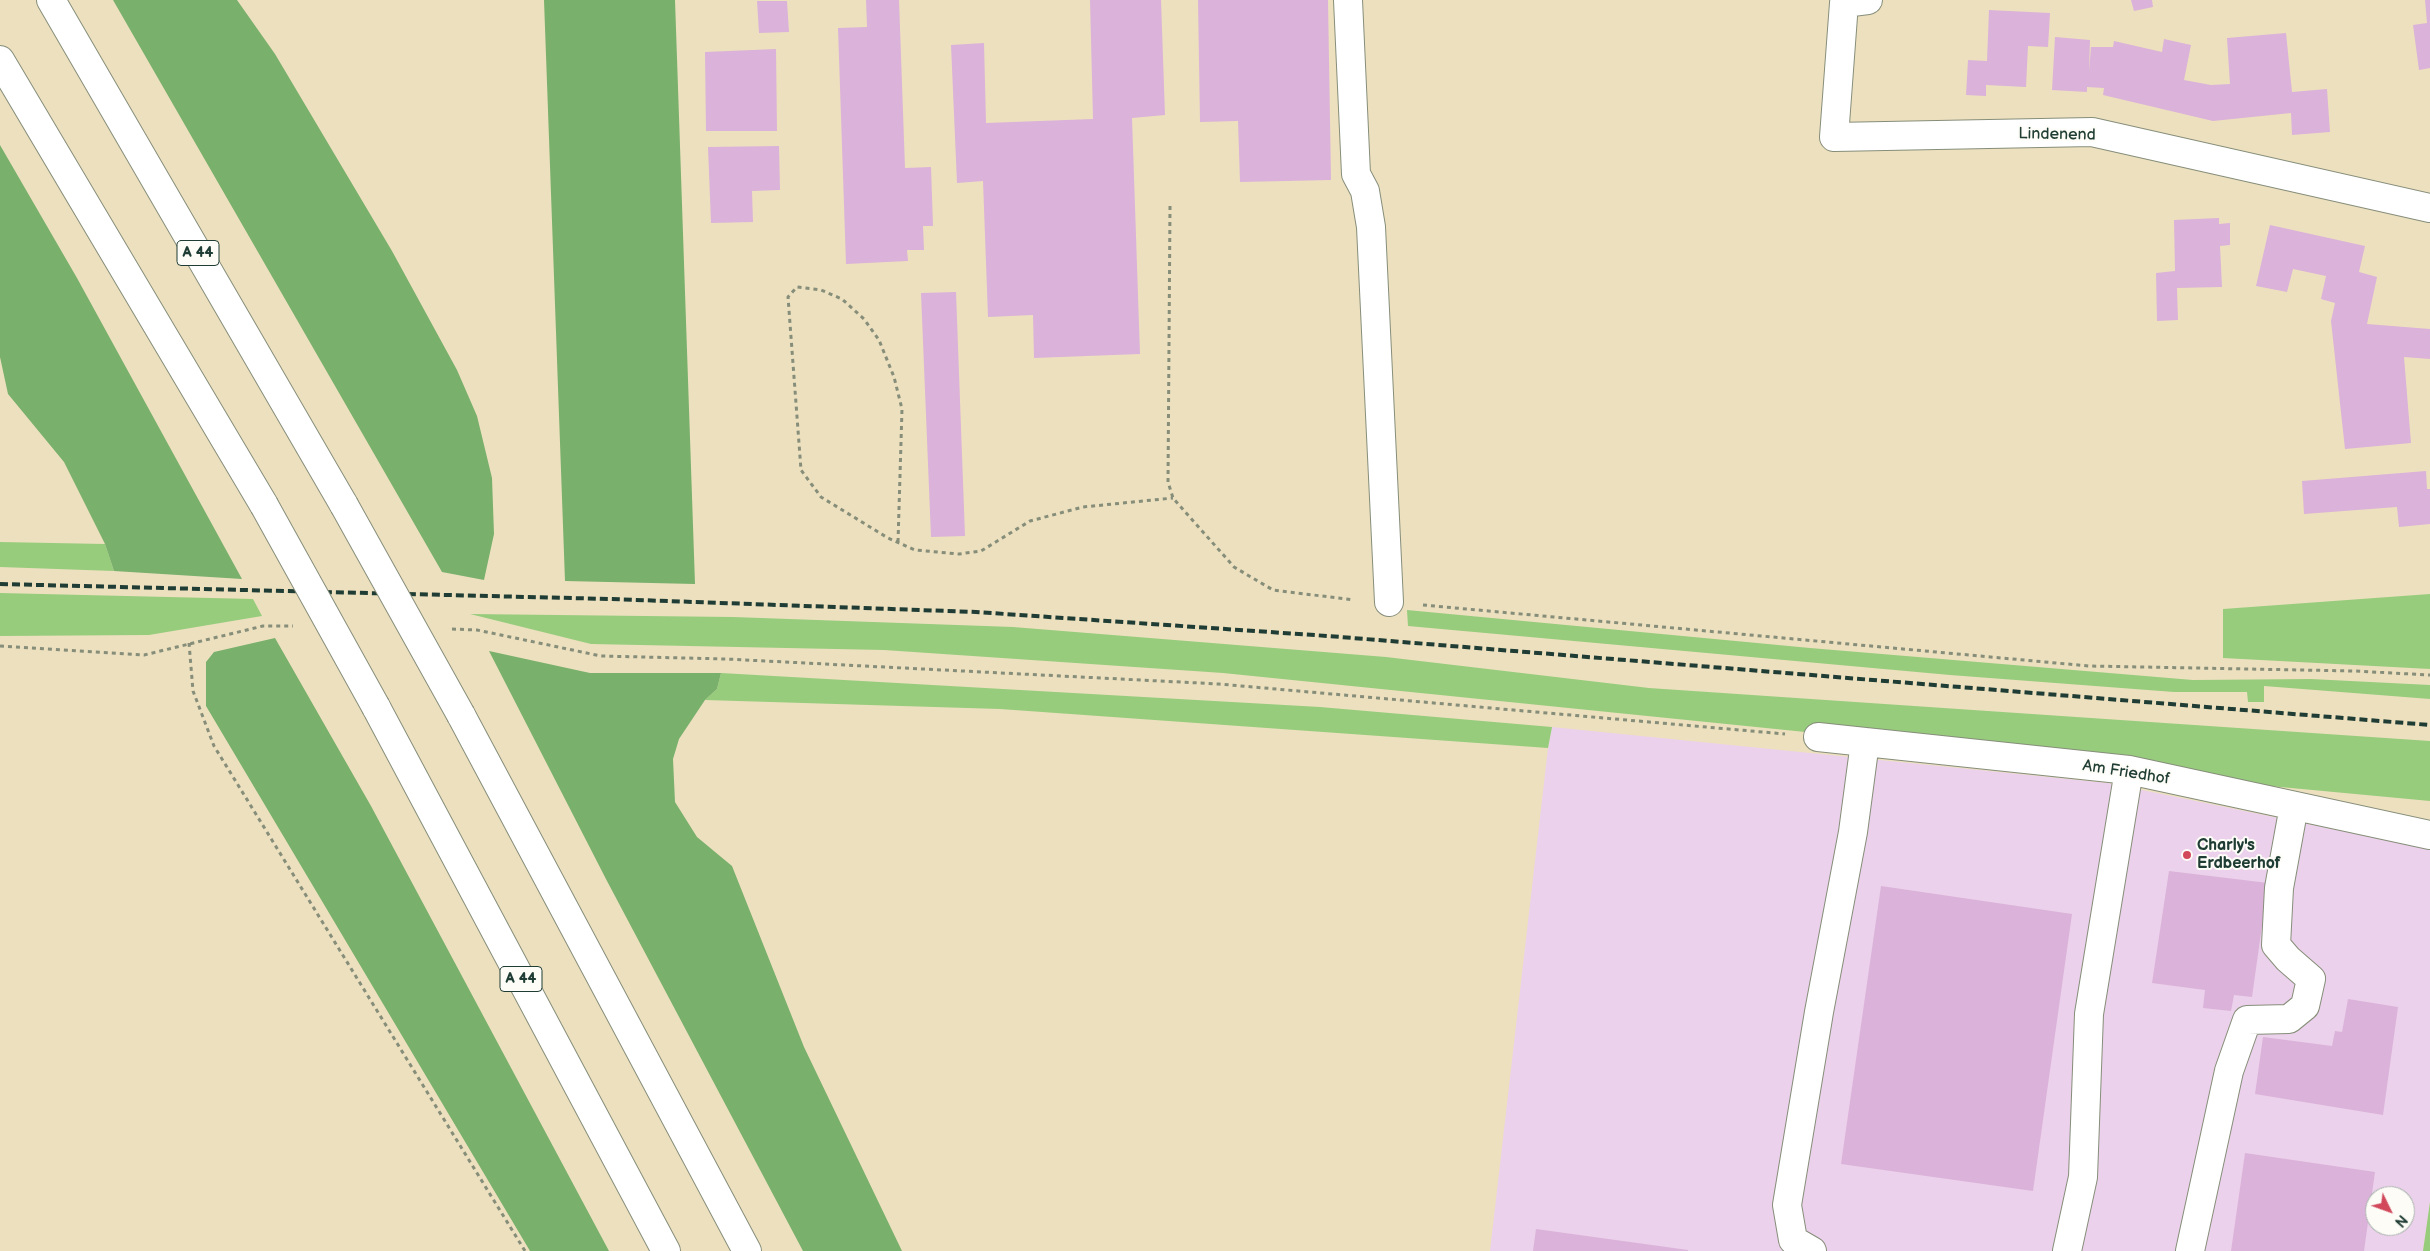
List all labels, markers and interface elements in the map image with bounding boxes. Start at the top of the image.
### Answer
street label: Lindenend [2018,125,2096,145]
road number: A 44 [177,240,219,266]
street label: Am Friedhof [2081,757,2171,789]
place label: Charly's Erdbeerhof [2197,836,2281,874]
marker: Charly's Erdbeerhof [2181,849,2193,861]
road number: A 44 [500,966,542,992]
north arrow [2365,1186,2415,1236]
text: N [2391,1211,2411,1230]

